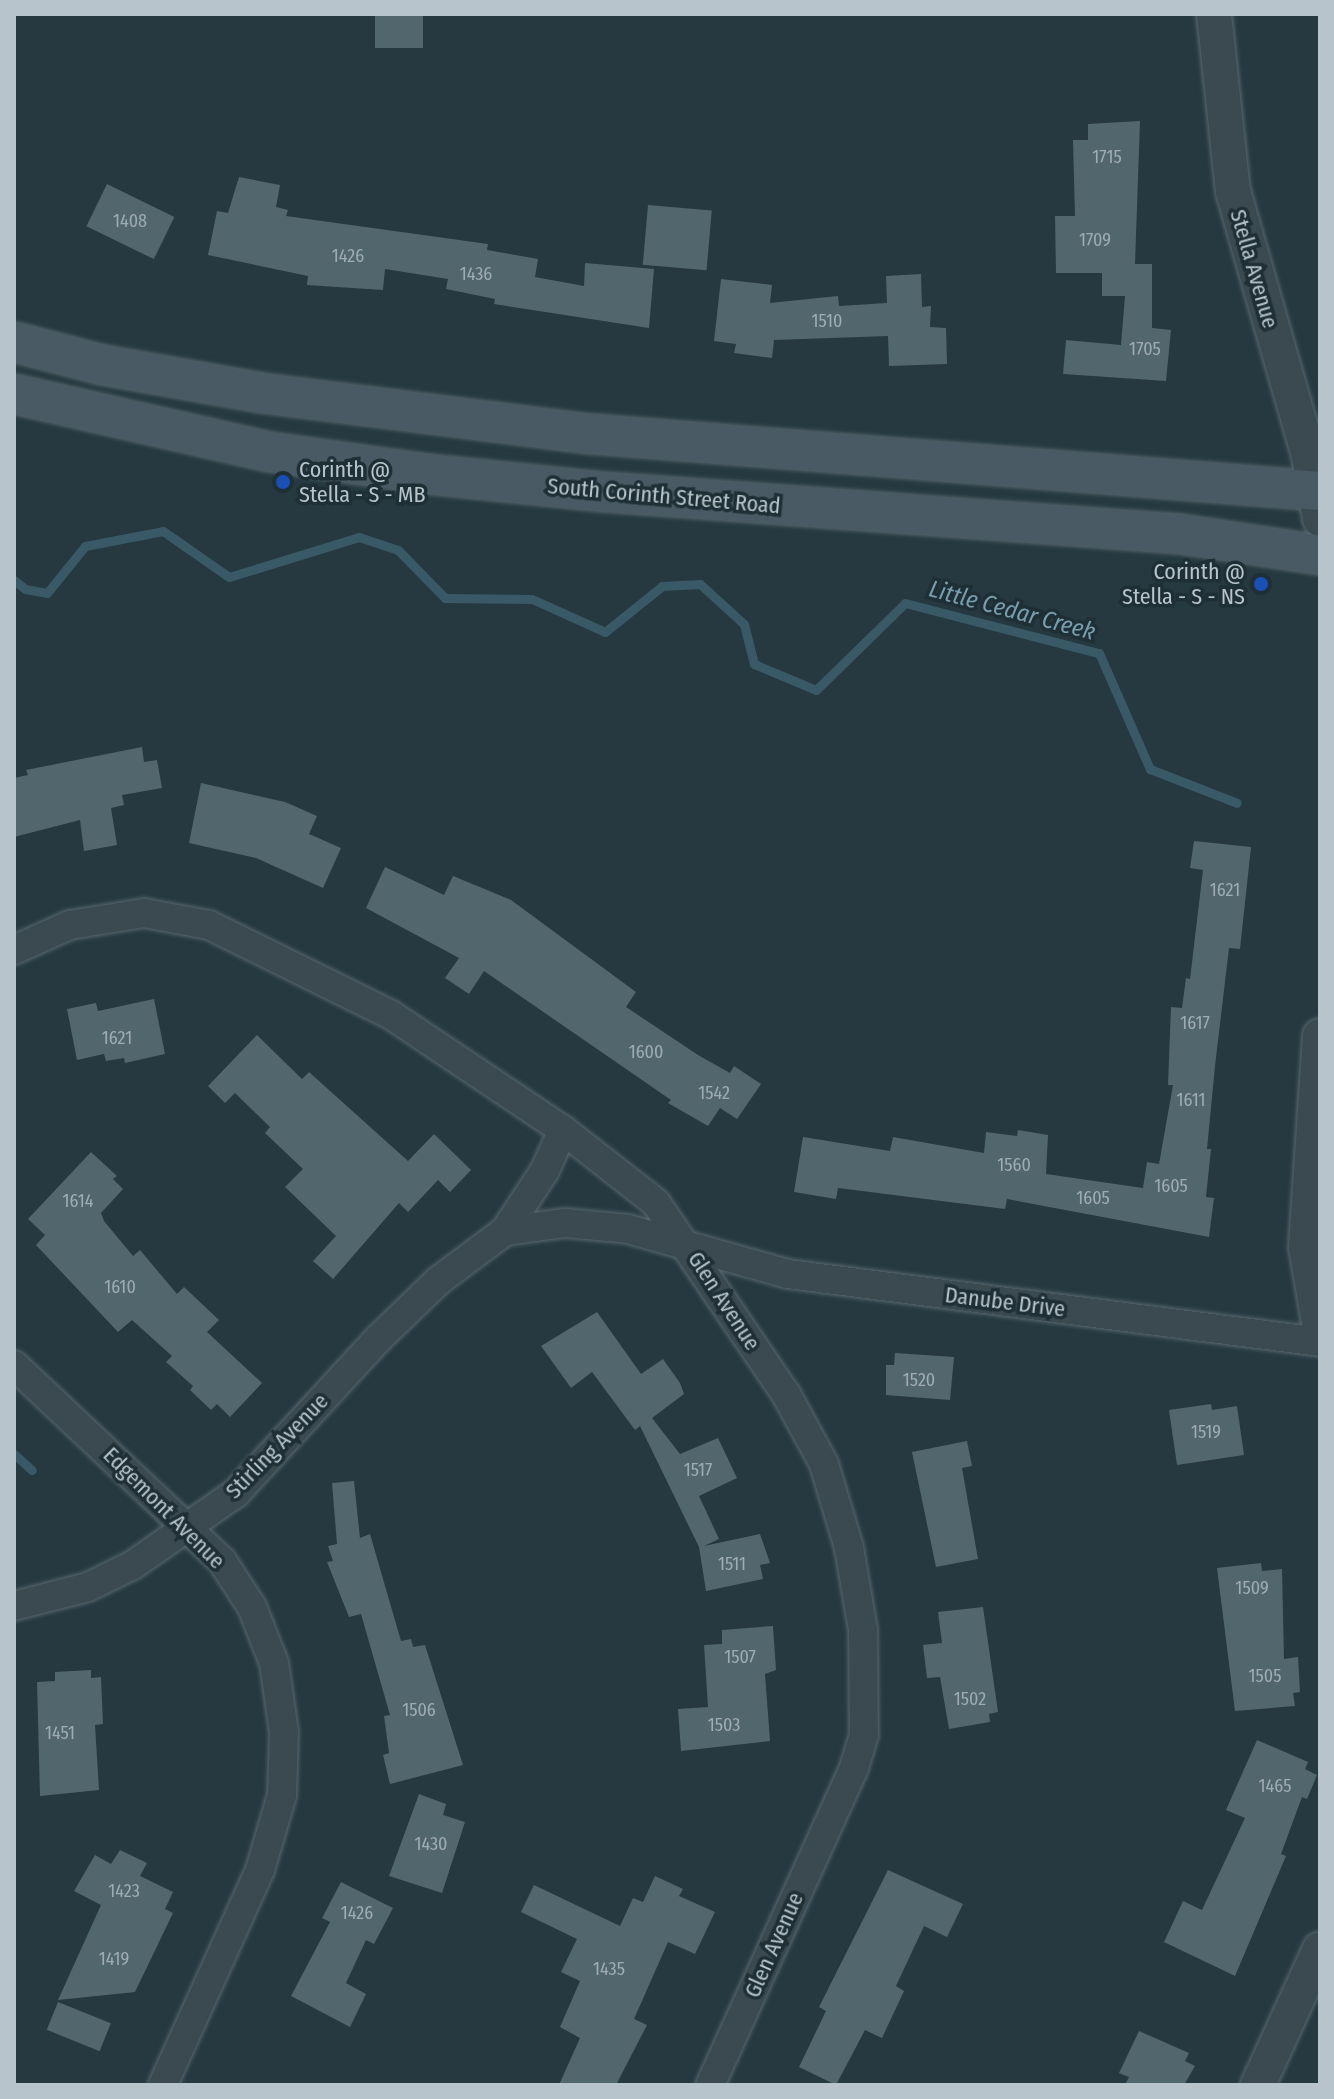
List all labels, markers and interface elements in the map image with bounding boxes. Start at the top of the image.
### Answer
house number: 1715 [1092,146,1122,168]
street label: Stella Avenue [1224,207,1284,331]
house number: 1408 [113,210,147,232]
house number: 1709 [1079,229,1111,251]
house number: 1426 [332,245,364,267]
house number: 1436 [460,263,492,285]
house number: 1510 [812,310,842,332]
house number: 1705 [1129,338,1161,360]
place label: Corinth @ Stella - S - MB [299,456,425,508]
marker: Corinth @ Stella - S - MB [274,473,292,491]
street label: South Corinth Street Road [546,473,782,519]
place label: Corinth @ Stella - S - NS [1122,558,1245,610]
water label: Little Cedar Creek [926,575,1098,647]
marker: Corinth @ Stella - S - NS [1252,575,1270,593]
house number: 1621 [1210,879,1240,901]
house number: 1617 [1180,1012,1210,1034]
house number: 1621 [102,1027,132,1049]
house number: 1600 [629,1041,663,1063]
house number: 1542 [698,1082,730,1104]
house number: 1611 [1177,1089,1205,1111]
house number: 1560 [997,1154,1031,1176]
house number: 1605 [1154,1175,1188,1197]
house number: 1605 [1076,1187,1110,1209]
house number: 1614 [63,1190,93,1212]
street label: Glen Avenue [682,1247,766,1355]
house number: 1610 [104,1276,136,1298]
street label: Danube Drive [943,1282,1067,1322]
house number: 1520 [903,1369,935,1391]
street label: Stirling Avenue [220,1388,334,1504]
house number: 1519 [1191,1421,1221,1443]
street label: Edgemont Avenue [98,1442,230,1574]
house number: 1517 [684,1459,712,1481]
house number: 1511 [718,1553,746,1575]
house number: 1509 [1235,1577,1269,1599]
house number: 1507 [724,1646,756,1668]
house number: 1505 [1249,1665,1281,1687]
house number: 1502 [954,1688,986,1710]
house number: 1506 [402,1699,436,1721]
house number: 1503 [708,1714,740,1736]
house number: 1451 [45,1722,75,1744]
house number: 1465 [1259,1775,1291,1797]
house number: 1430 [415,1833,447,1855]
house number: 1423 [108,1880,140,1902]
street label: Glen Avenue [739,1888,809,2002]
house number: 1426 [341,1902,373,1924]
house number: 1419 [99,1948,129,1970]
house number: 1435 [593,1958,625,1980]

